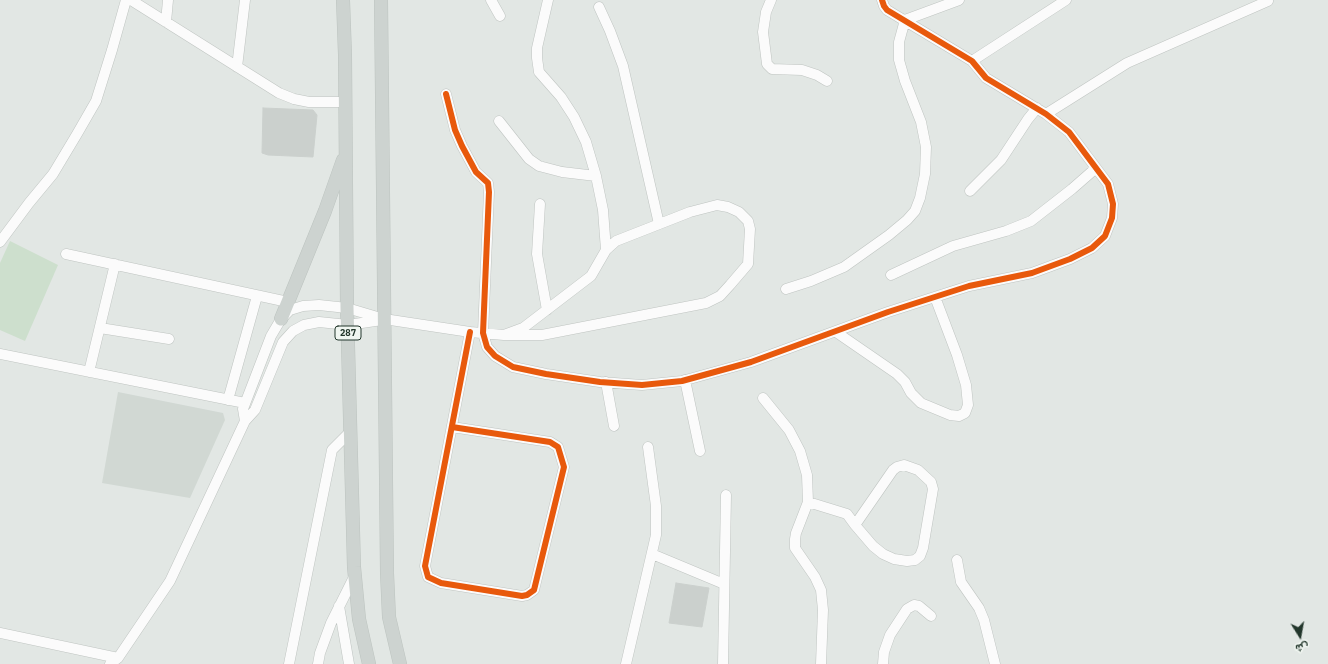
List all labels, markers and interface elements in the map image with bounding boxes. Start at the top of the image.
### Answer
road number: 287 [335,326,361,340]
north arrow [1280,616,1320,656]
text: ش [1294,640,1310,656]

